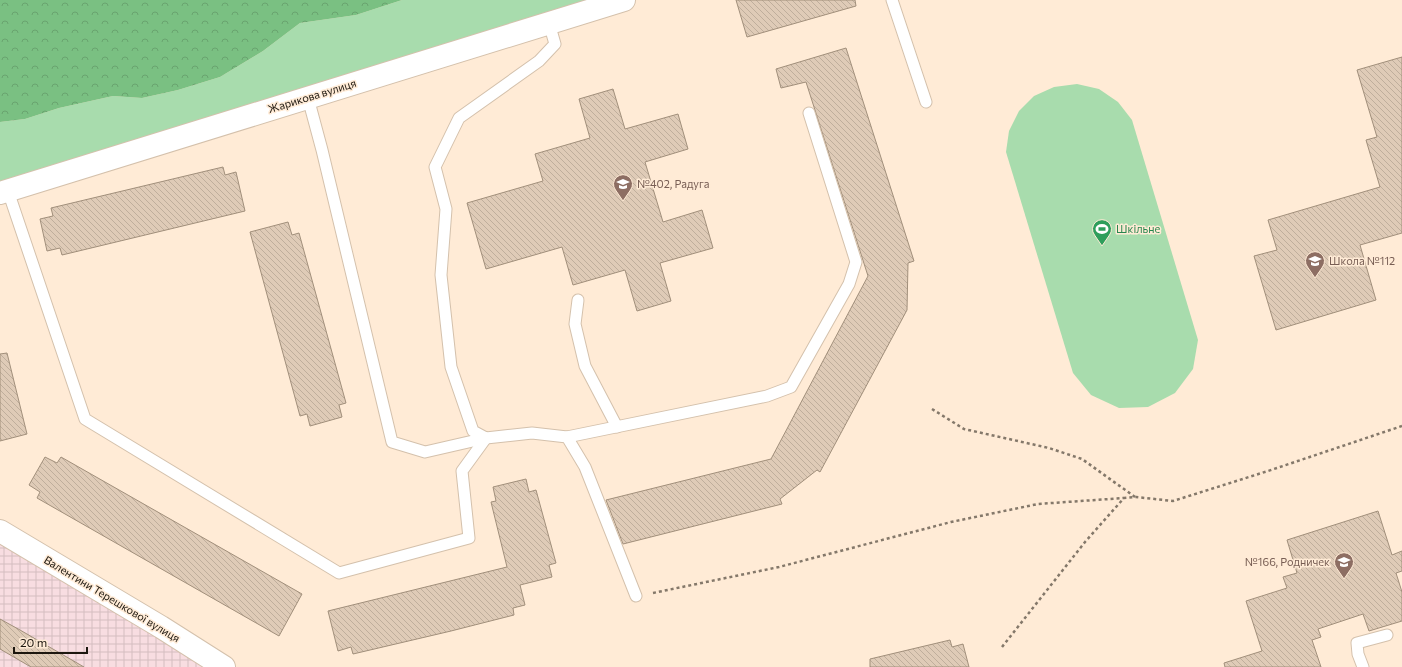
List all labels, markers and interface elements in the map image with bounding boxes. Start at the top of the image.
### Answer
street label: Жарикова вулиця [266,76,358,115]
school or university icon: №402, Радуга [612,173,634,201]
place label: №402, Радуга [637,177,710,190]
sports icon: Шкільне [1091,218,1113,246]
place label: Шкільне [1116,222,1160,235]
school or university icon: Школа №112 [1304,250,1326,278]
place label: Школа №112 [1329,254,1395,267]
school or university icon: №166, Родничек [1333,551,1355,579]
street label: Валентини Терешкової вулиця [42,553,183,644]
place label: №166, Родничек [1245,555,1330,568]
scale bar [14,629,87,655]
text: 20 m [20,635,47,649]

